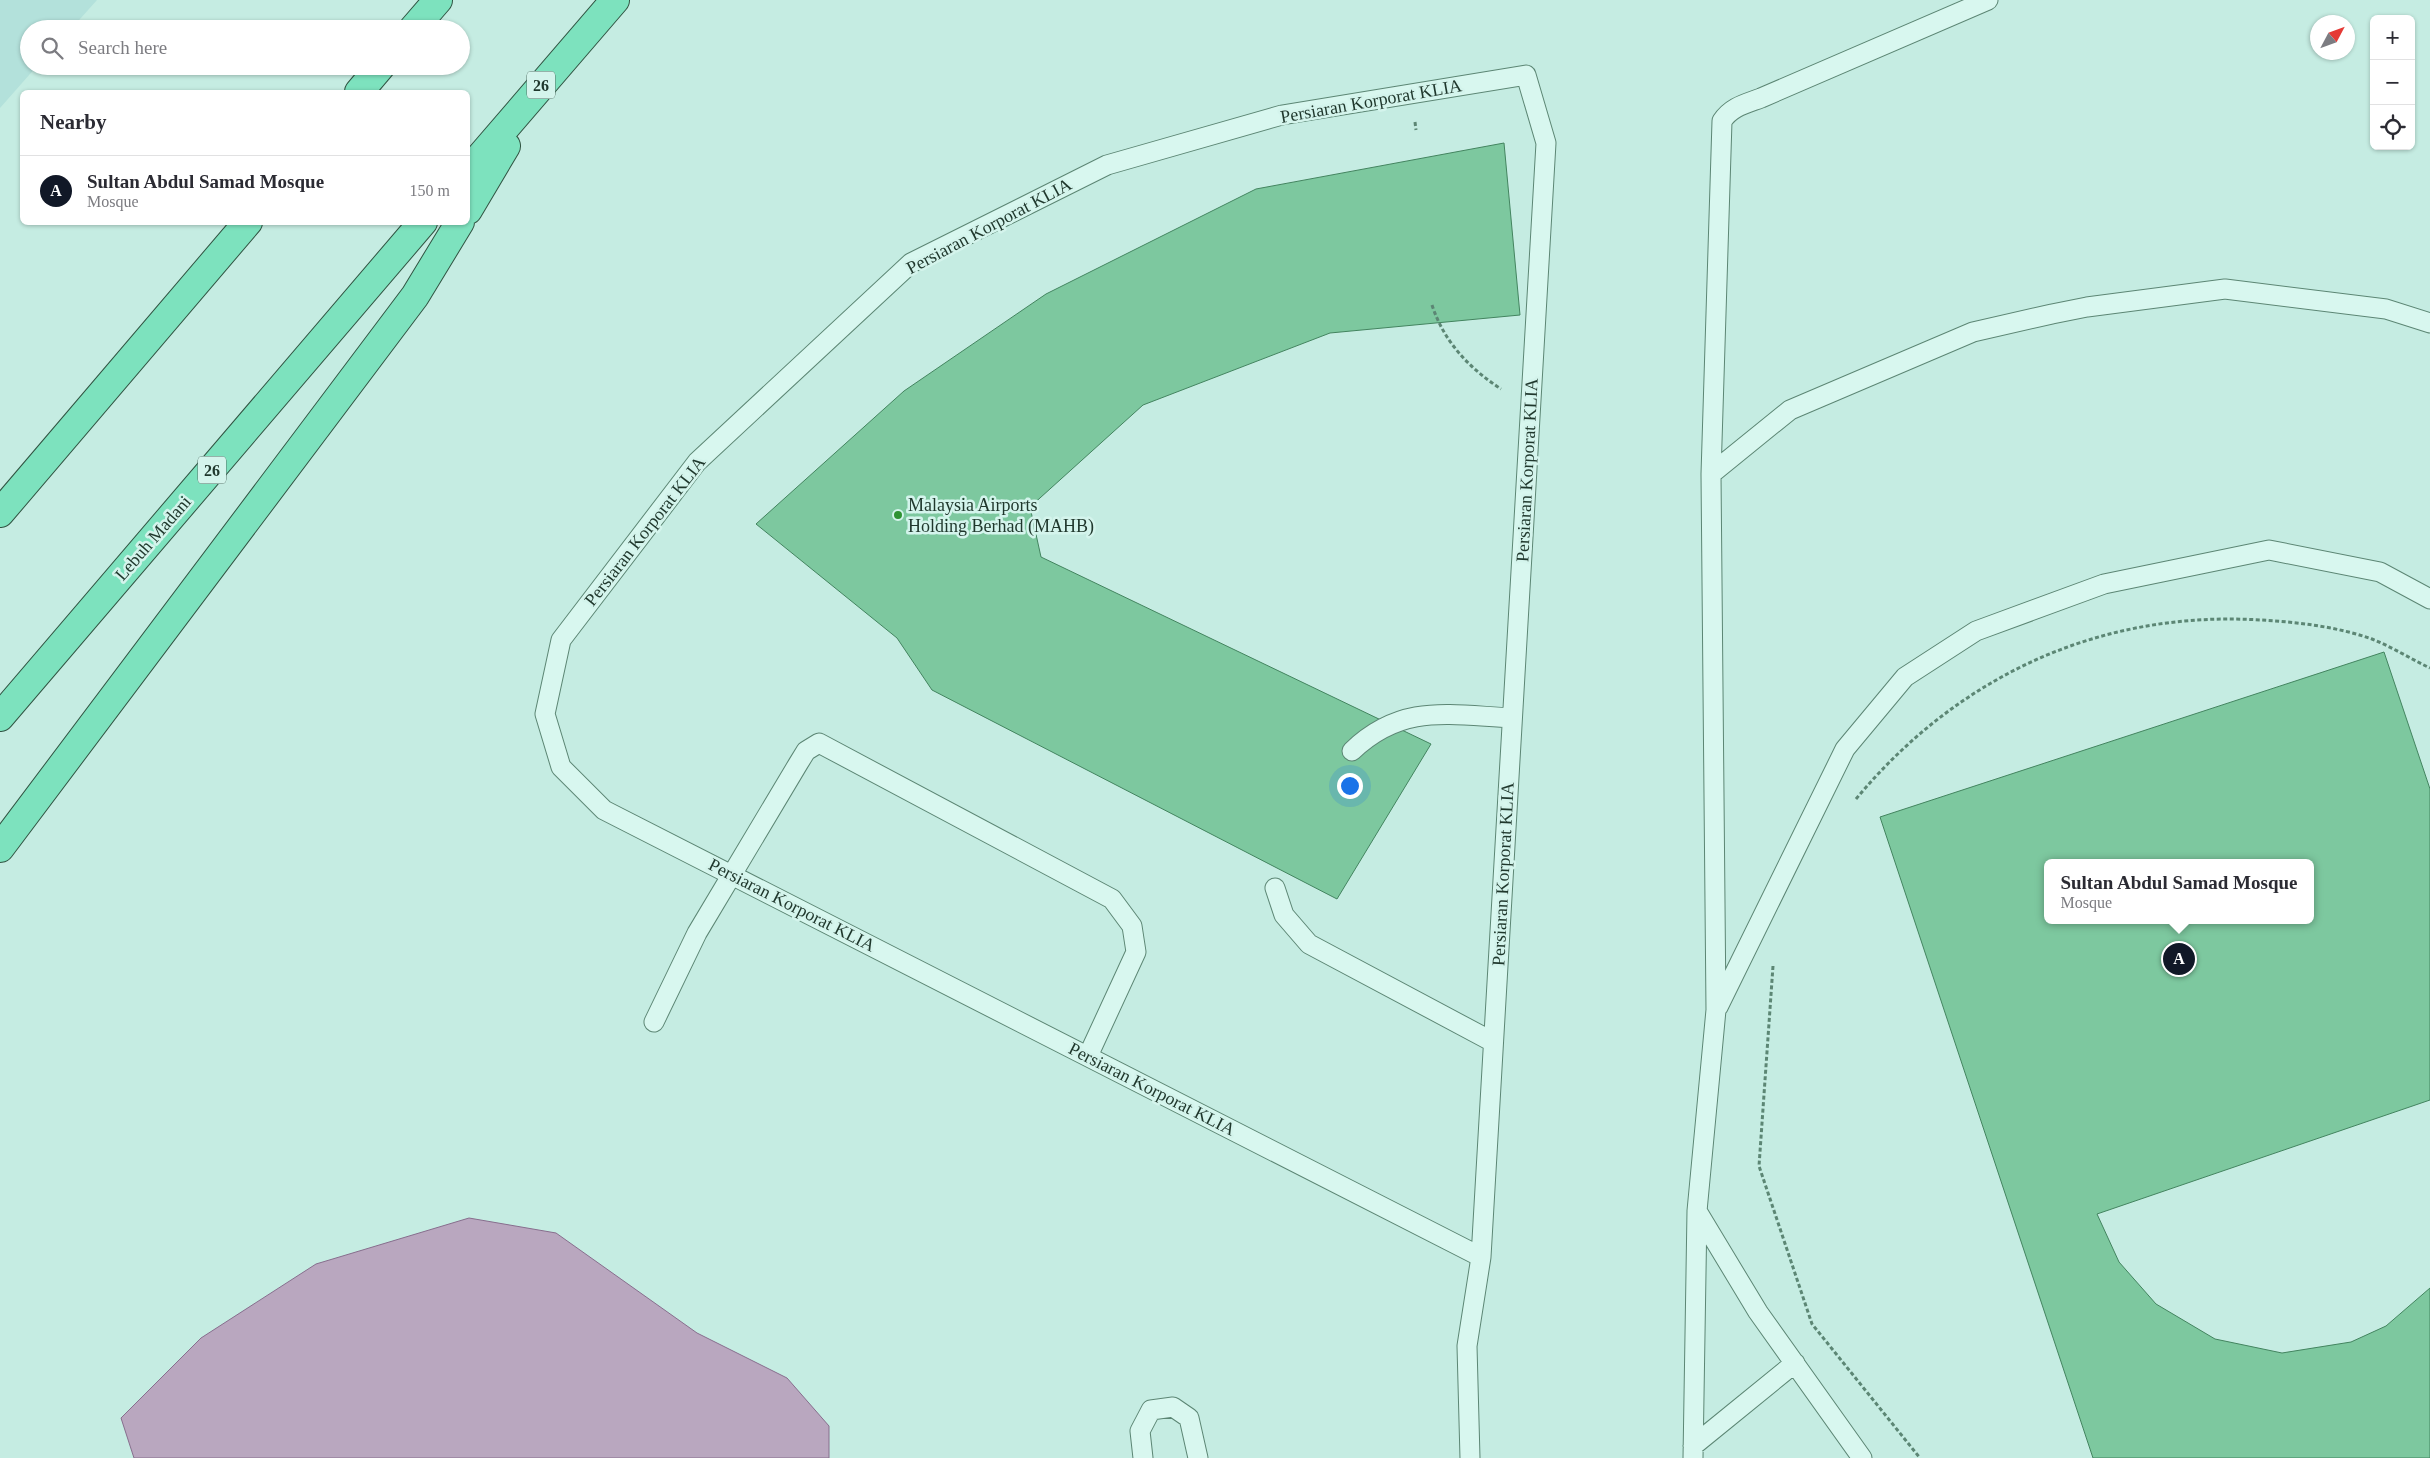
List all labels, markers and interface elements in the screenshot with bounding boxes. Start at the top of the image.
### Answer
north arrow [2310,15,2355,60]
map controls [2370,15,2415,150]
button: + [2370,15,2415,60]
search box [20,20,470,75]
icon: search [38,34,66,62]
text: Search here [78,37,167,58]
button: − [2370,60,2415,105]
road number: 26 [527,72,555,98]
street label: Persiaran Korporat KLIA [1279,75,1463,127]
button: locate [2370,105,2415,150]
text: Nearby [40,110,107,134]
text: Sultan Abdul Samad Mosque [87,171,324,192]
street label: Persiaran Korporat KLIA [903,174,1075,278]
text: A [50,182,62,199]
text: 150 m [410,182,450,199]
text: Mosque [87,193,139,210]
street label: Persiaran Korporat KLIA [1512,378,1542,562]
street label: Persiaran Korporat KLIA [580,452,710,610]
road number: 26 [198,456,226,484]
street label: Lebuh Madani [111,492,195,584]
place label: Malaysia Airports Holding Berhad (MAHB) [908,495,1094,537]
marker: Malaysia Airports Holding Berhad (MAHB) [892,509,904,521]
your location [1337,773,1363,799]
street label: Persiaran Korporat KLIA [1488,782,1518,966]
street label: Persiaran Korporat KLIA [706,854,878,956]
popup [2044,859,2314,924]
text: Sultan Abdul Samad Mosque [2060,872,2298,893]
text: Mosque [2060,894,2112,911]
pin: A [2163,940,2195,978]
street label: Persiaran Korporat KLIA [1066,1038,1238,1140]

